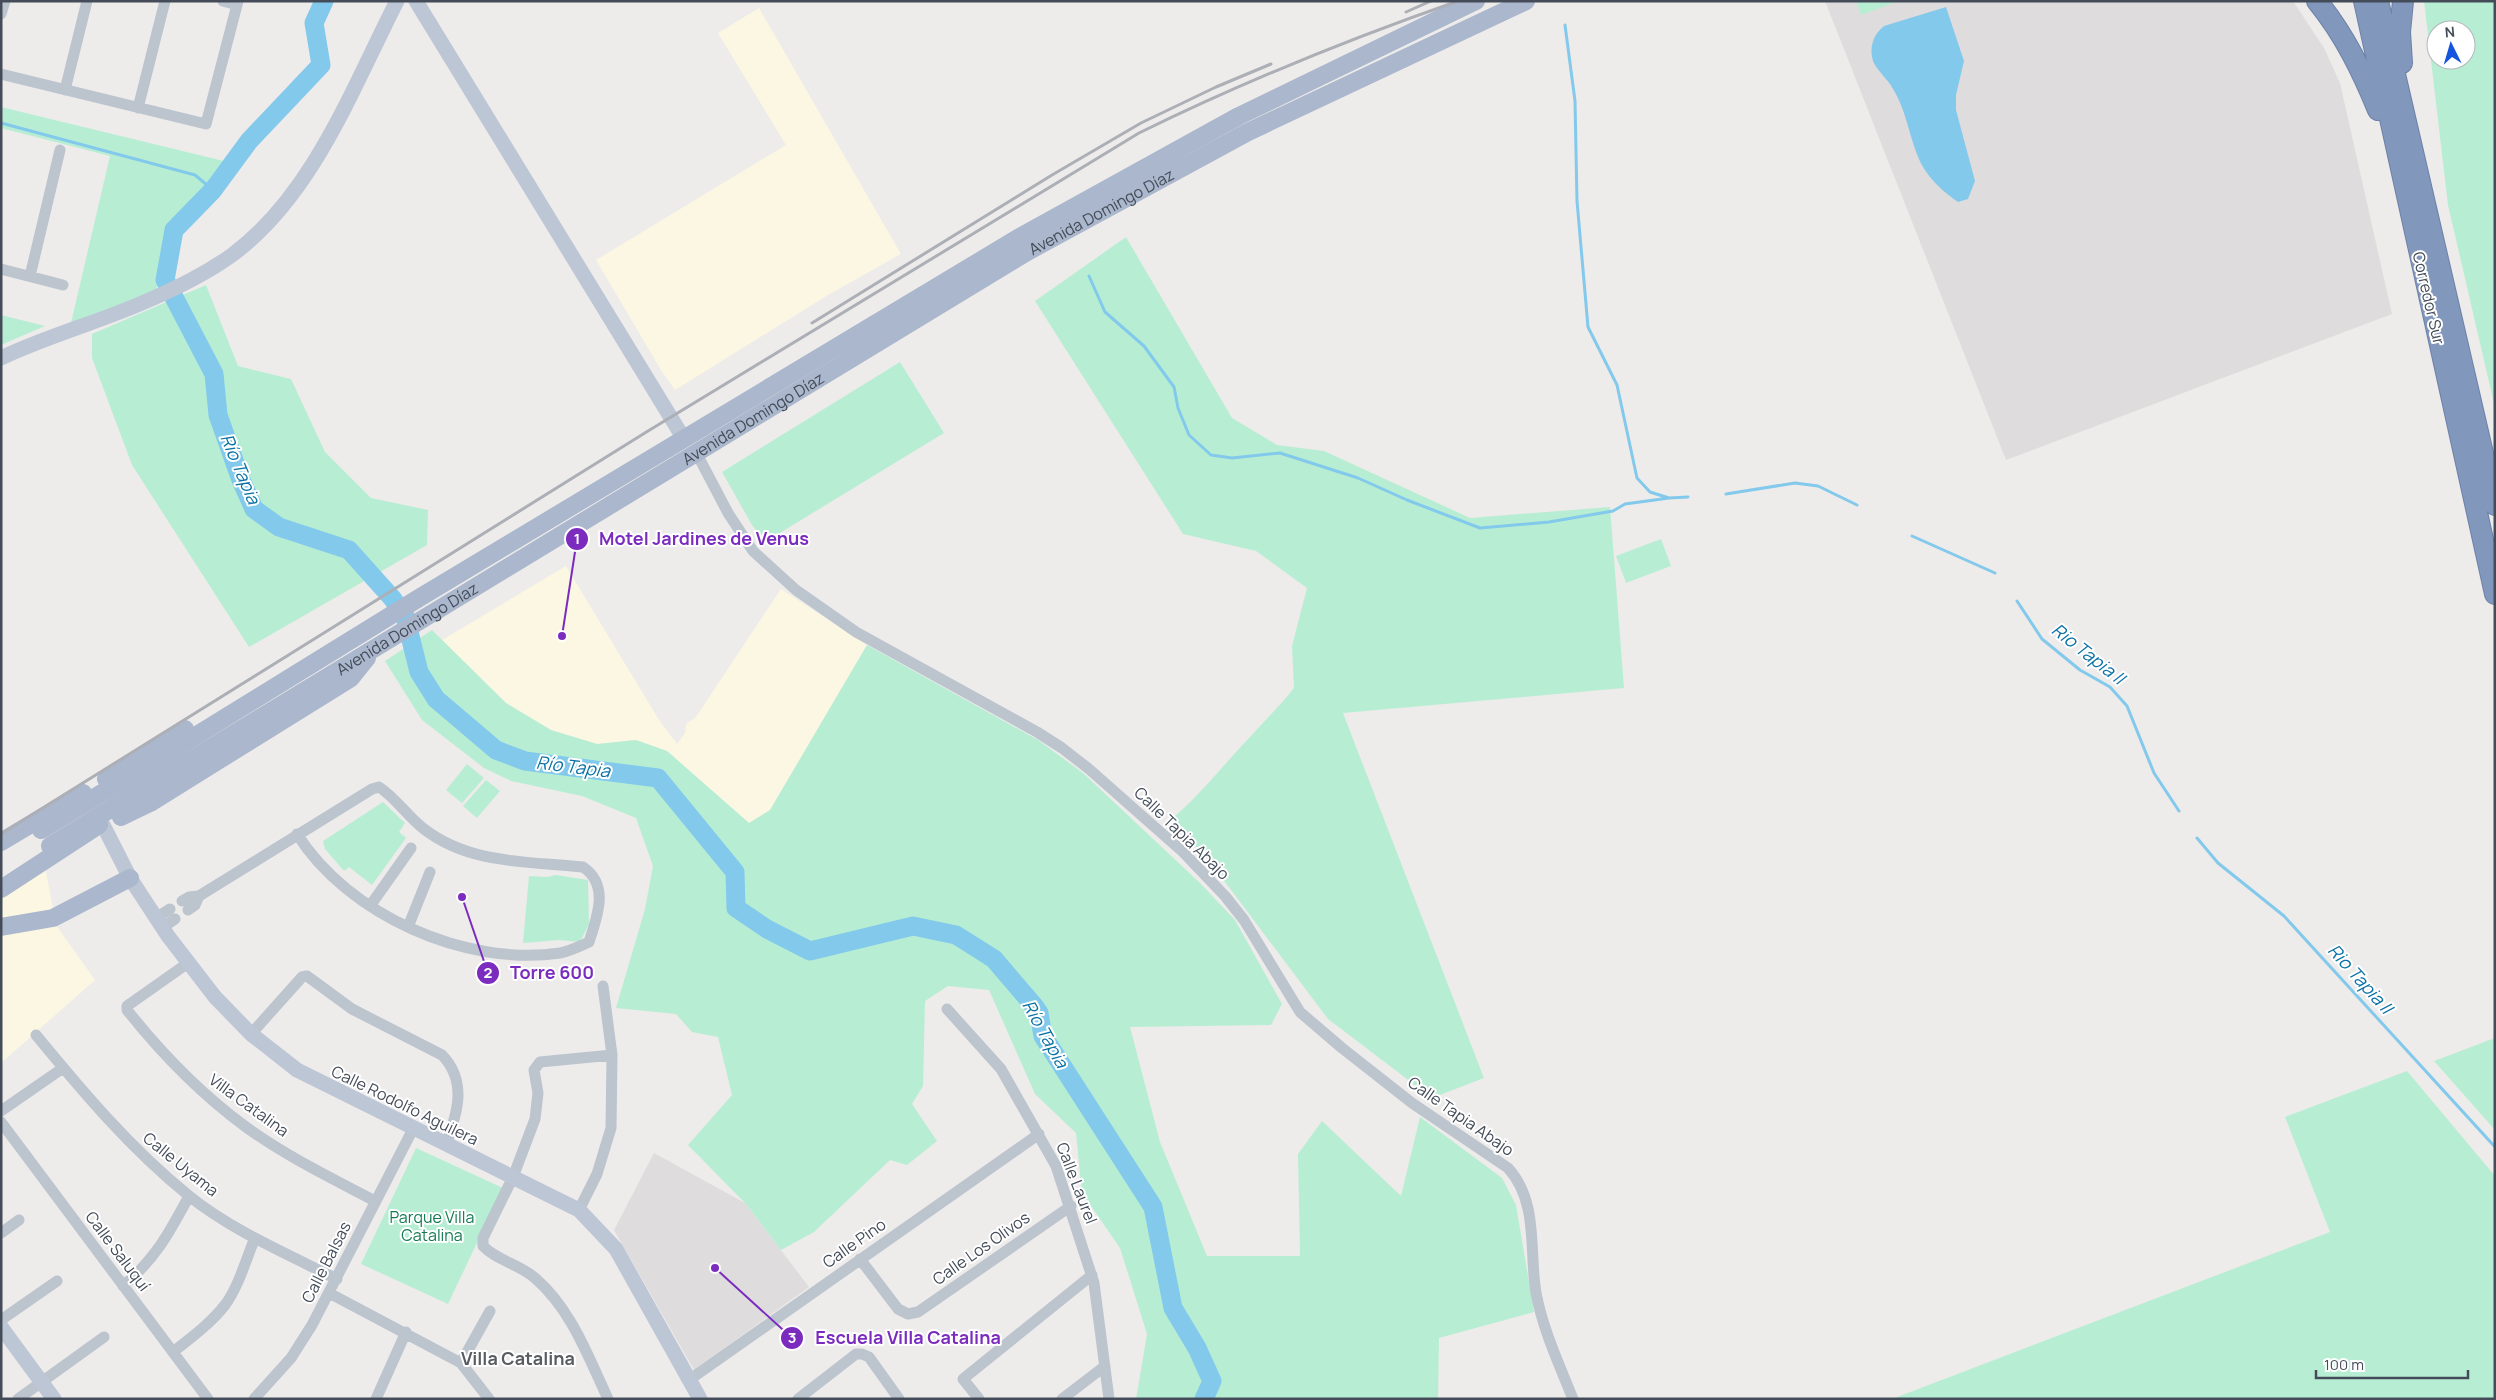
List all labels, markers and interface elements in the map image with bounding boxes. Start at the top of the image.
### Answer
north arrow [2426,20,2476,70]
text: N [2444,22,2456,41]
street label: Avenida Domingo Díaz [1025,163,1178,260]
street label: Corredor Sur [2408,249,2450,347]
street label: Avenida Domingo Díaz [678,367,828,470]
water label: Río Tapia [215,430,267,508]
callout: Motel Jardines de Venus [564,522,819,555]
text: Motel Jardines de Venus [599,526,809,550]
text: 1 [574,528,580,549]
street label: Avenida Domingo Díaz [332,577,482,680]
water label: Rio Tapia II [2047,617,2132,691]
water label: Río Tapia [535,750,612,783]
street label: Calle Tapia Abajo [1129,782,1235,884]
water label: Rio Tapia II [2323,938,2400,1020]
callout: Torre 600 [475,956,604,989]
text: Torre 600 [510,960,594,984]
text: 2 [484,962,493,983]
water label: Río Tapia [1017,995,1075,1073]
street label: Calle Rodolfo Aguilera [328,1060,482,1150]
street label: Villa Catalina [204,1068,294,1142]
street label: Calle Tapia Abajo [1404,1071,1518,1161]
street label: Calle Uyama [139,1127,223,1201]
street label: Calle Laurel [1051,1139,1103,1227]
street label: Calle Saluquí [81,1206,156,1296]
park label: Parque Villa Catalina [390,1206,474,1246]
street label: Calle Los Olivos [928,1206,1034,1290]
street label: Calle Pino [818,1213,890,1273]
street label: Calle Balsas [296,1218,356,1306]
callout: Escuela Villa Catalina [780,1322,1010,1355]
text: Escuela Villa Catalina [815,1325,1001,1349]
text: 3 [788,1327,796,1348]
district label: Villa Catalina [461,1346,575,1370]
scale bar [2316,1348,2468,1380]
text: 100 m [2324,1354,2364,1375]

